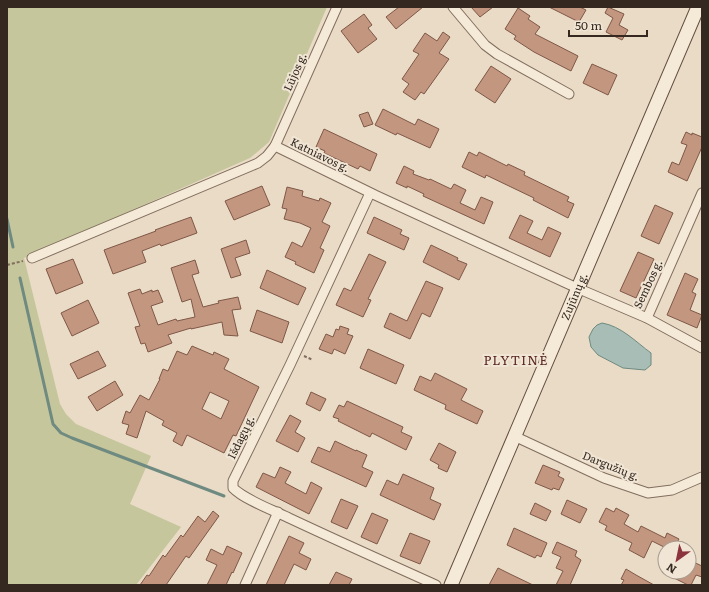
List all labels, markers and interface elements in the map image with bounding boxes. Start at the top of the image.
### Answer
scale bar [569,12,647,38]
text: 50 m [575,16,602,34]
street label: Lūjos g. [279,50,310,93]
street label: Katniavos g. [288,133,353,175]
street label: Sembos g. [629,256,665,311]
street label: Zujūnų g. [556,270,591,322]
district label: PLYTINĖ [483,350,549,369]
street label: Išdagų g. [223,412,258,461]
street label: Dargužių g. [580,446,642,484]
north arrow [657,540,697,580]
text: N [663,560,679,578]

